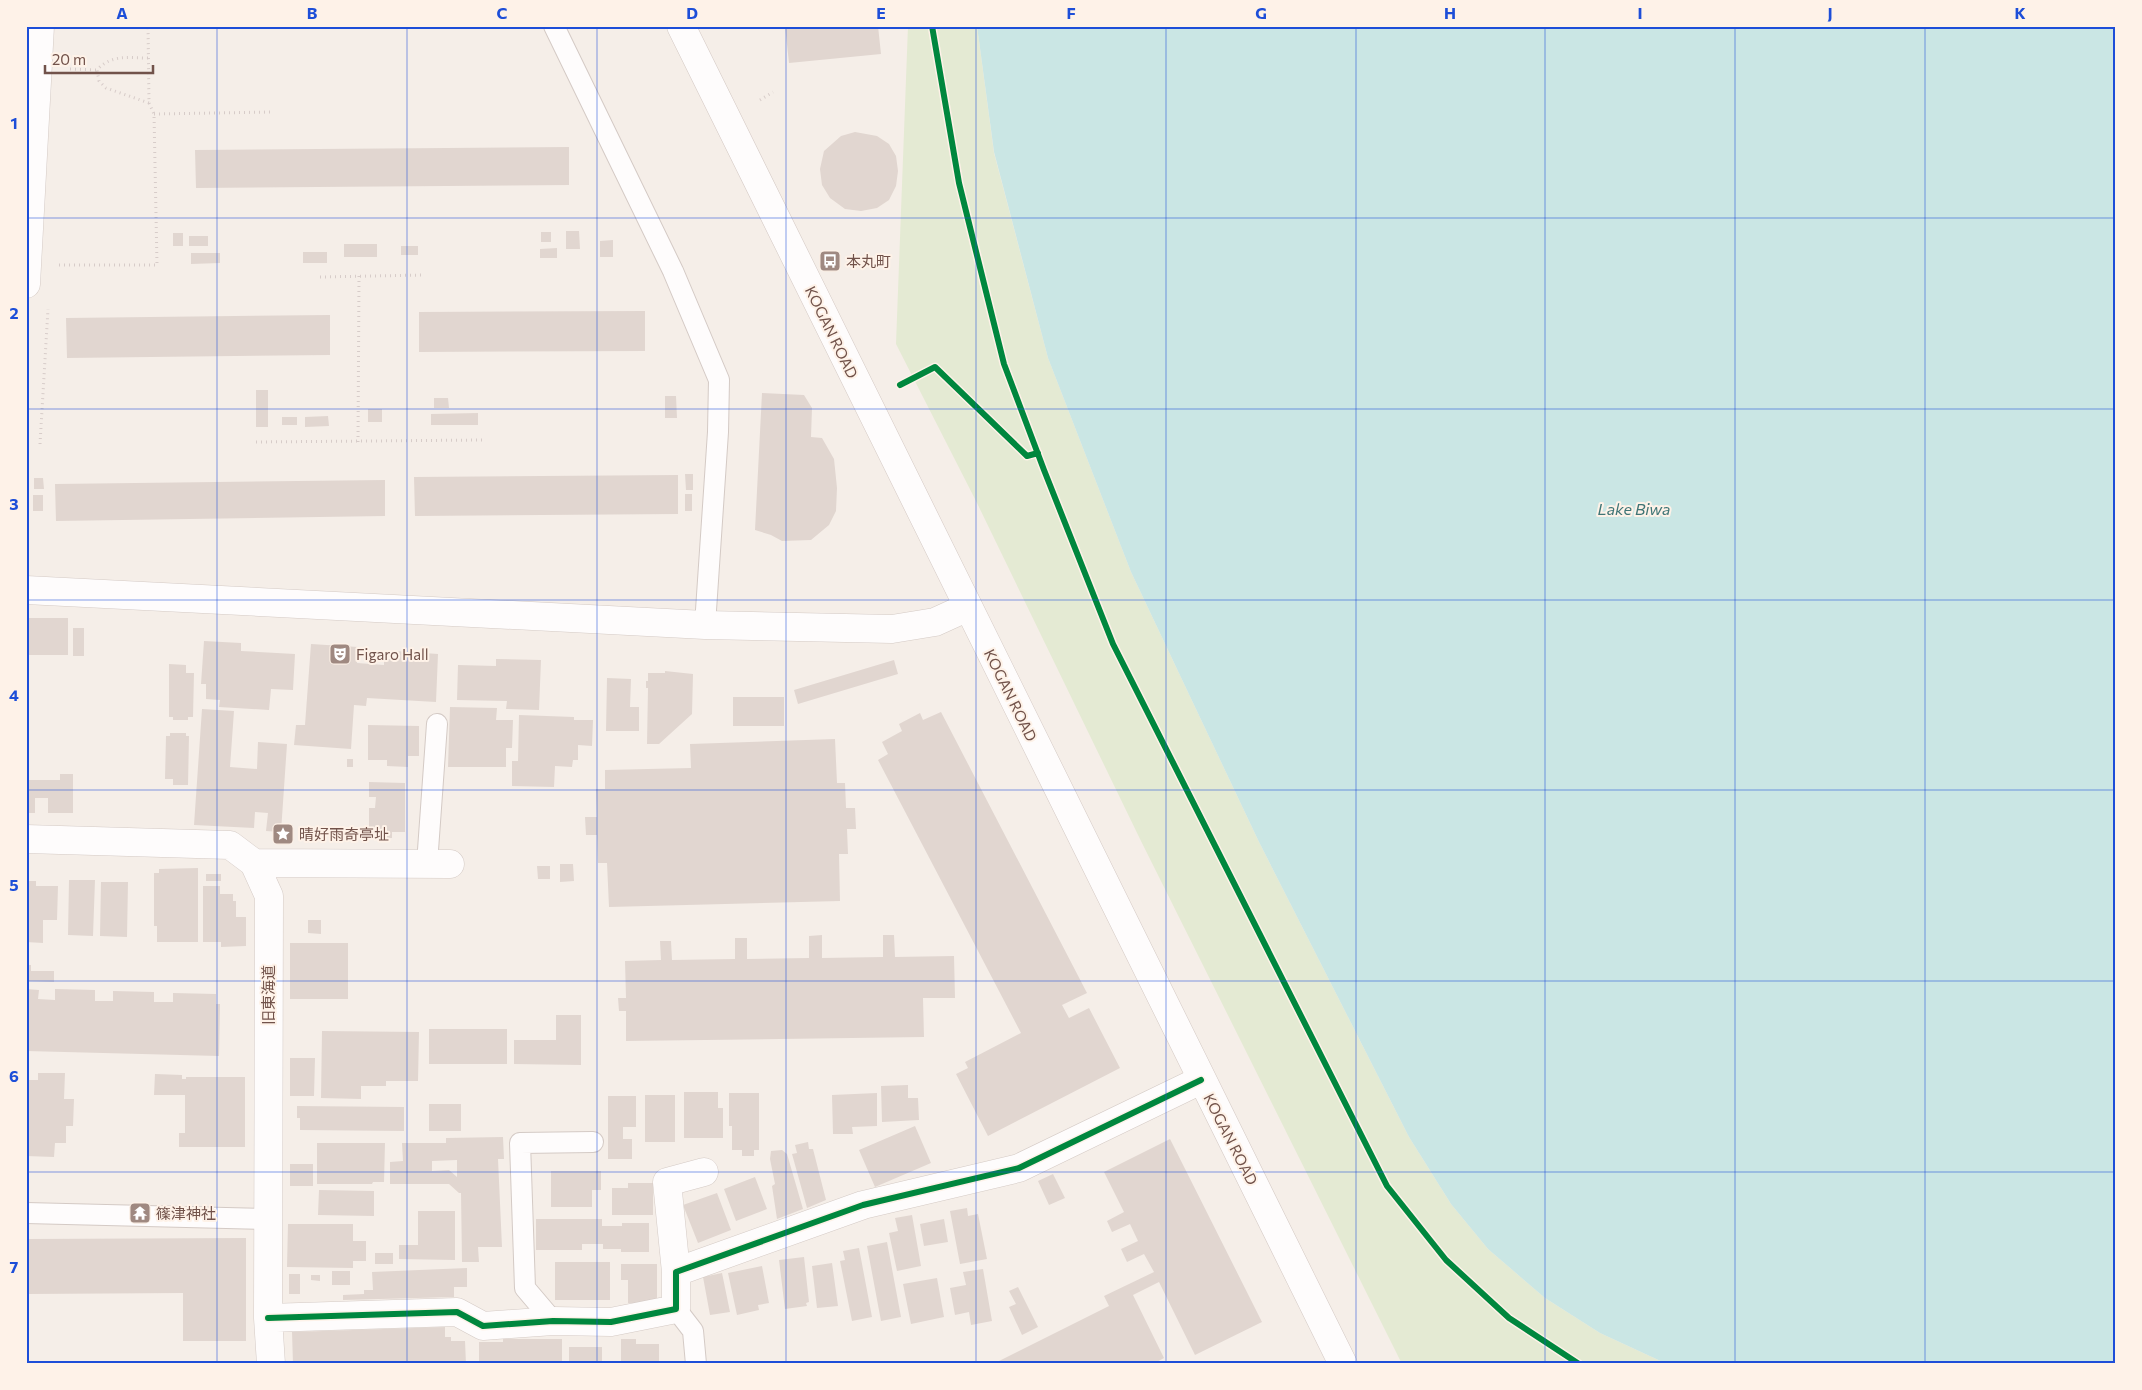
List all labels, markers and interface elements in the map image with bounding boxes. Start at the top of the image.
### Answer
text: A [116,3,128,22]
text: B [307,3,318,22]
text: C [497,3,508,22]
text: D [686,3,698,22]
text: E [876,3,886,22]
text: F [1066,3,1076,22]
text: G [1255,3,1267,22]
text: H [1444,3,1456,22]
text: I [1637,3,1643,22]
text: J [1827,3,1833,22]
text: K [2014,3,2026,22]
scale bar [45,42,152,74]
text: 20 m [52,50,86,68]
text: 1 [10,113,18,132]
bus stop icon: 本丸町 [818,249,842,273]
place label: 本丸町 [846,252,891,270]
street label: KOGAN ROAD [802,283,862,381]
text: 2 [9,303,19,322]
text: 3 [9,494,19,513]
water label: Lake Biwa [1598,499,1670,518]
theatre icon: Figaro Hall [328,642,352,666]
place label: Figaro Hall [356,645,429,663]
street label: KOGAN ROAD [981,646,1041,744]
text: 4 [9,685,19,704]
place icon: 晴好雨奇亭址 [271,822,295,846]
place label: 晴好雨奇亭址 [299,825,389,843]
text: 5 [9,875,19,894]
street label: 旧東海道 [259,965,277,1025]
text: 6 [9,1066,19,1085]
street label: KOGAN ROAD [1200,1090,1262,1188]
temple icon: 篠津神社 [128,1201,152,1225]
place label: 篠津神社 [156,1204,216,1222]
text: 7 [10,1257,19,1276]

